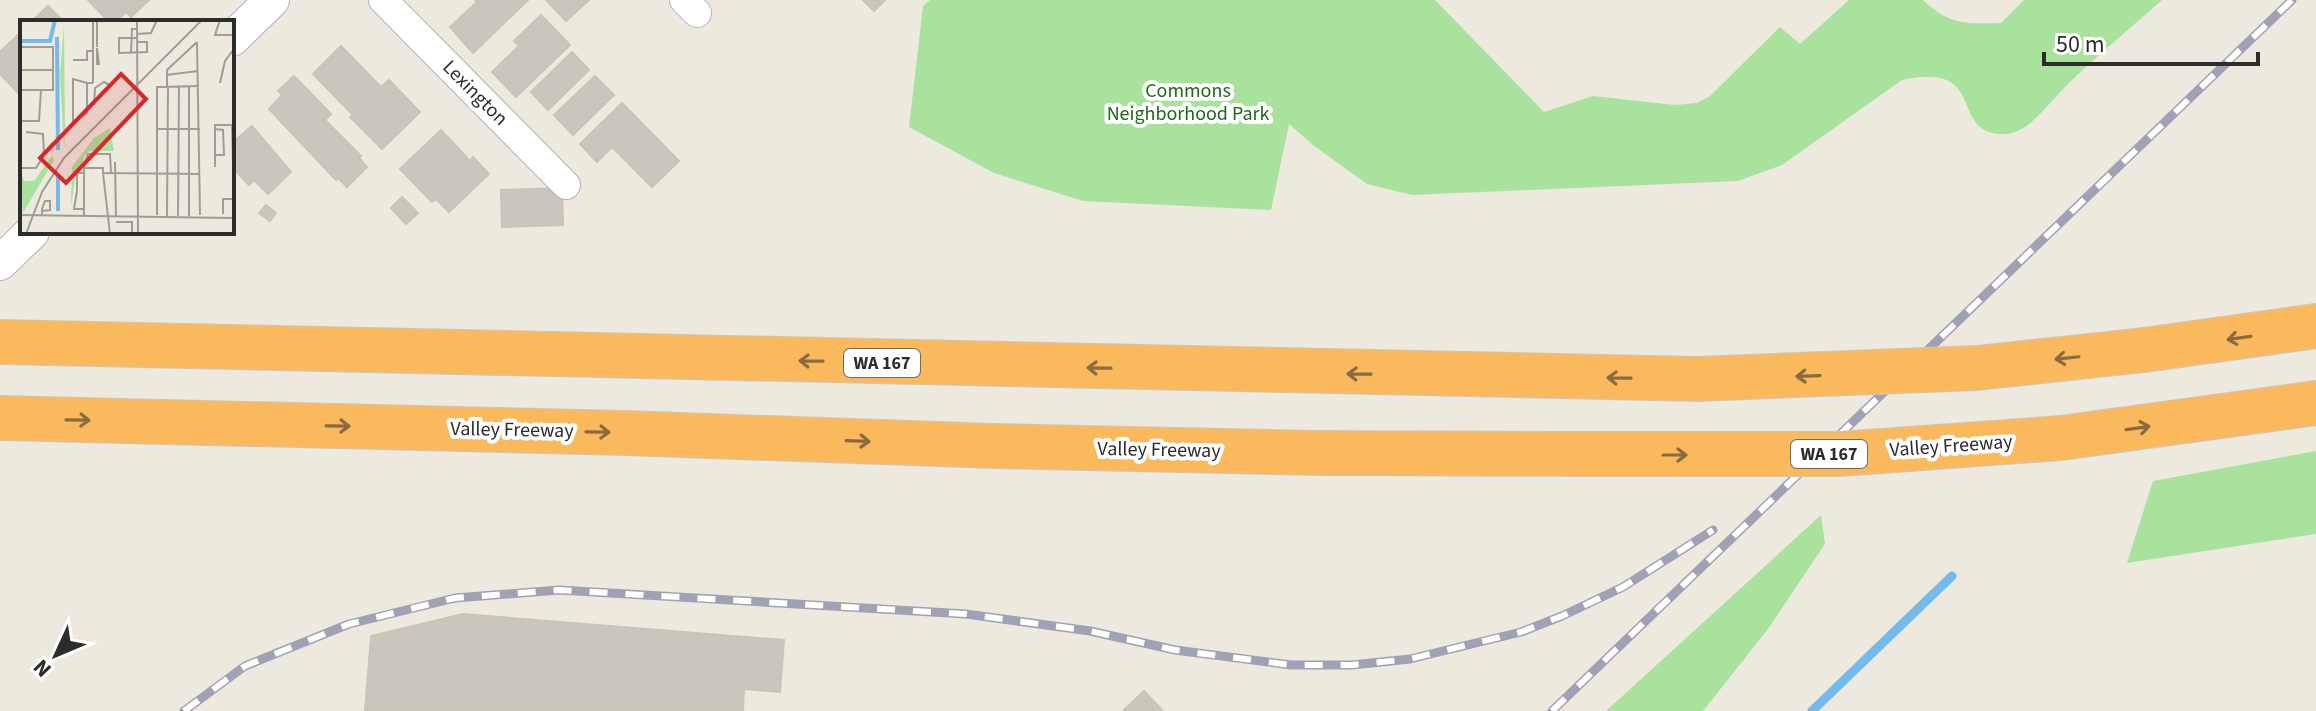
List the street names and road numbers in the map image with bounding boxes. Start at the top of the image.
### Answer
street label: Lexington [436,54,514,132]
road number: WA 167 [844,349,920,377]
street label: Valley Freeway [450,415,575,445]
street label: Valley Freeway [1889,428,2014,464]
street label: Valley Freeway [1097,435,1222,465]
road number: WA 167 [1791,440,1867,468]

